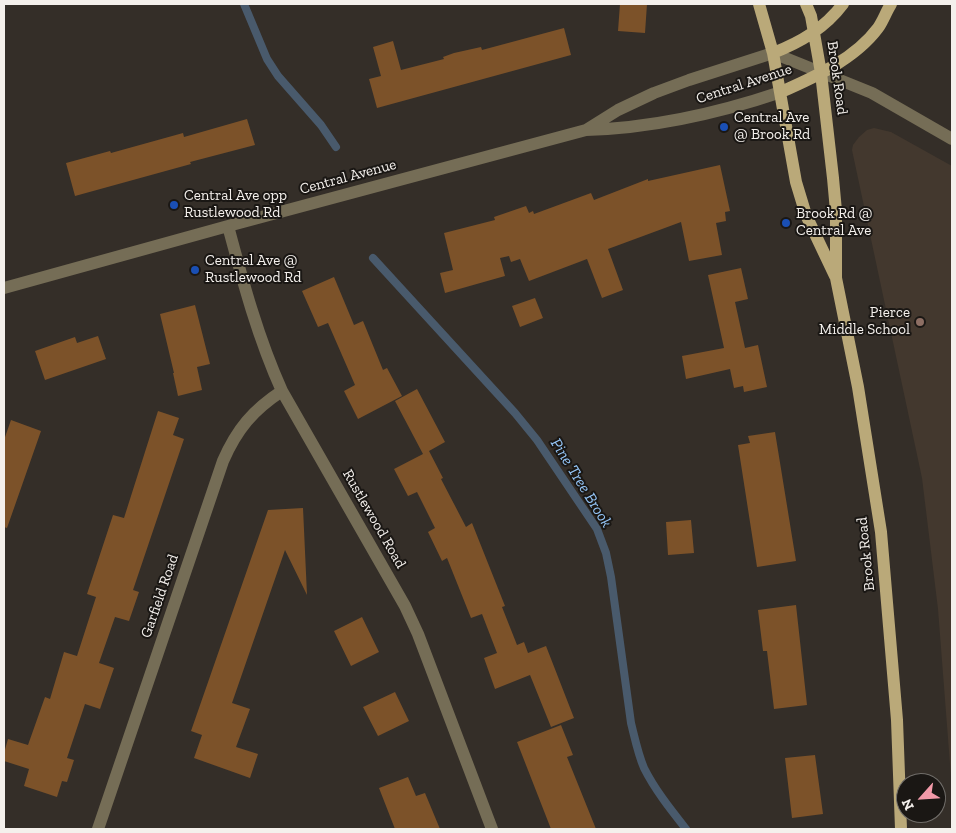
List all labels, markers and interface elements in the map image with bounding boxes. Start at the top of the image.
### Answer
street label: Brook Road [823,40,851,116]
street label: Central Avenue [694,60,794,108]
place label: Central Ave @ Brook Rd [734,109,810,144]
marker: Central Ave @ Brook Rd [718,121,730,133]
street label: Central Avenue [298,155,398,199]
place label: Central Ave opp Rustlewood Rd [184,187,287,222]
marker: Central Ave opp Rustlewood Rd [168,199,180,211]
place label: Brook Rd @ Central Ave [796,205,872,240]
marker: Brook Rd @ Central Ave [780,217,792,229]
place label: Central Ave @ Rustlewood Rd [205,252,301,287]
marker: Central Ave @ Rustlewood Rd [189,264,201,276]
place label: Pierce Middle School [819,304,910,339]
marker: Pierce Middle School [914,316,926,328]
water label: Pine Tree Brook [546,435,616,531]
street label: Rustlewood Road [338,466,410,572]
street label: Brook Road [853,516,879,592]
street label: Garfield Road [137,552,183,640]
north arrow [896,773,946,823]
text: N [898,796,918,813]

